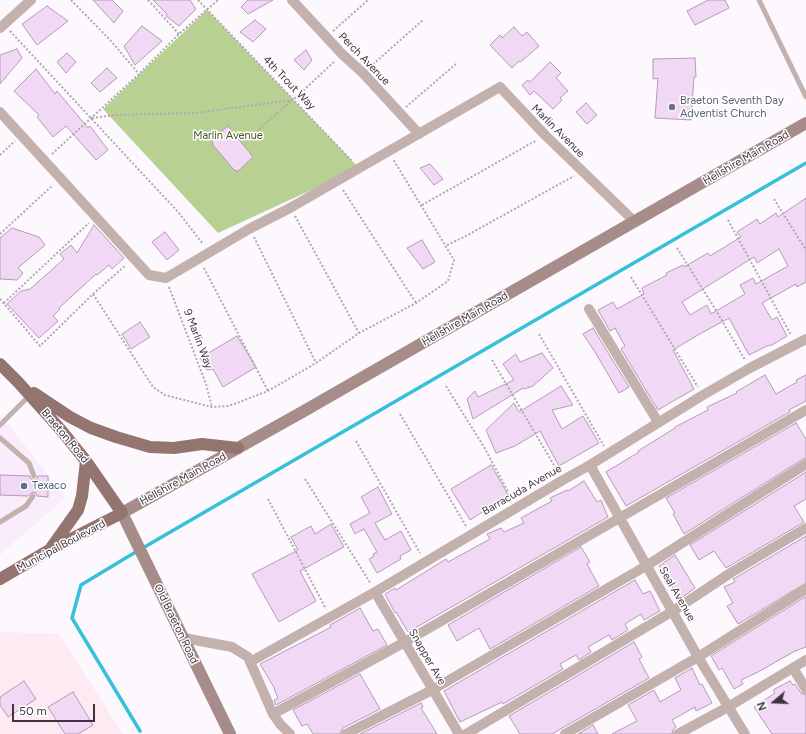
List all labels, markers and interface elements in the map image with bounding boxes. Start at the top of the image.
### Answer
street label: Perch Avenue [336,30,392,88]
street label: 4th Trout Way [260,53,318,113]
place label: Braeton Seventh Day Adventist Church [680,94,784,120]
street label: Marlin Avenue [529,102,587,160]
marker: Braeton Seventh Day Adventist Church [667,102,677,112]
street label: Hellshire Main Road [701,128,791,188]
park label: Marlin Avenue [193,129,263,143]
street label: Hellshire Main Road [420,289,510,349]
street label: 9 Marlin Way [181,307,215,371]
street label: Braeton Road [38,406,92,466]
street label: Hellshire Main Road [137,450,229,508]
street label: Barracuda Avenue [480,462,564,518]
place label: Texaco [32,479,66,493]
marker: Texaco [19,481,29,491]
street label: Municipal Boulevard [14,517,108,575]
street label: Seal Avenue [656,564,698,624]
street label: Old Braeton Road [151,582,201,666]
street label: Snapper Ave [406,626,448,688]
north arrow [754,682,794,722]
scale bar [14,696,97,722]
text: N [755,700,770,712]
text: 50 m [19,704,47,718]

